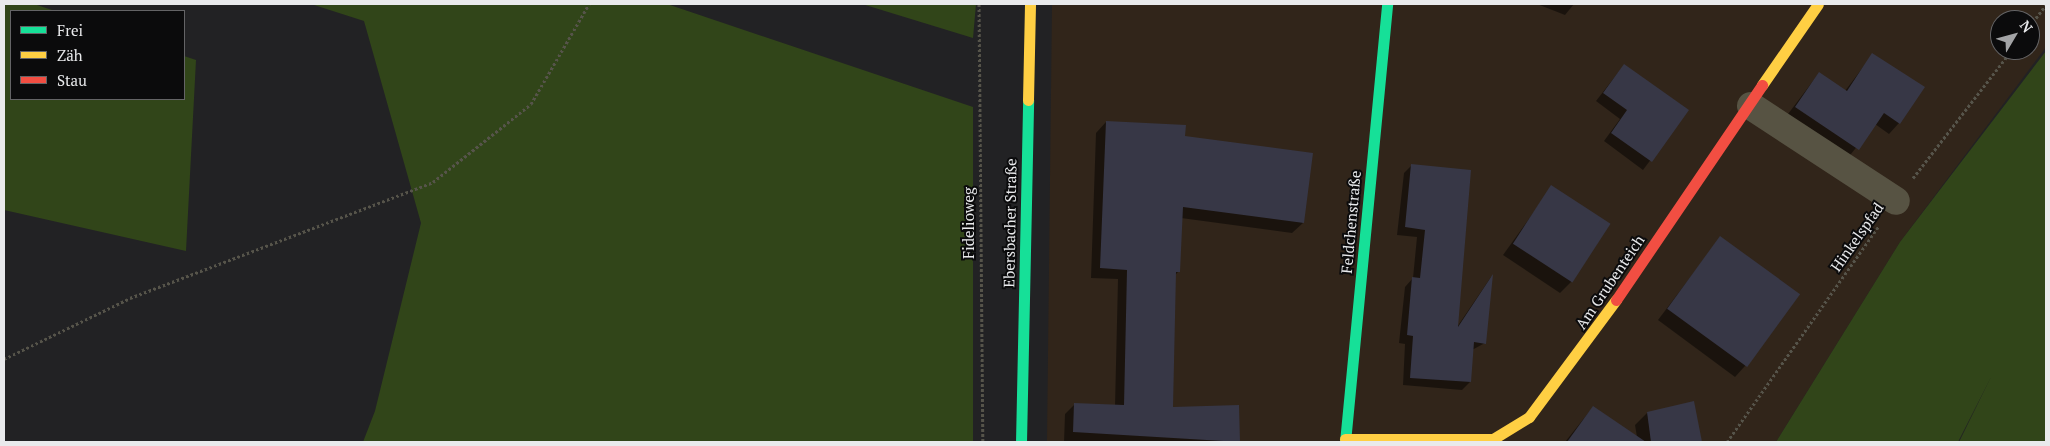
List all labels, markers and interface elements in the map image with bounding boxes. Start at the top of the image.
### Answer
legend [10,10,185,100]
north arrow [1990,10,2040,60]
text: N [2016,16,2037,36]
text: Frei [57,20,83,40]
text: Zäh [57,45,83,65]
text: Stau [57,70,87,90]
street label: Ebersbacher Straße [1000,158,1020,288]
street label: Feldchenstraße [1338,170,1364,274]
street label: Fidelioweg [960,187,978,259]
street label: Hinkelspfad [1827,199,1887,275]
street label: Am Grubenteich [1572,232,1648,332]

